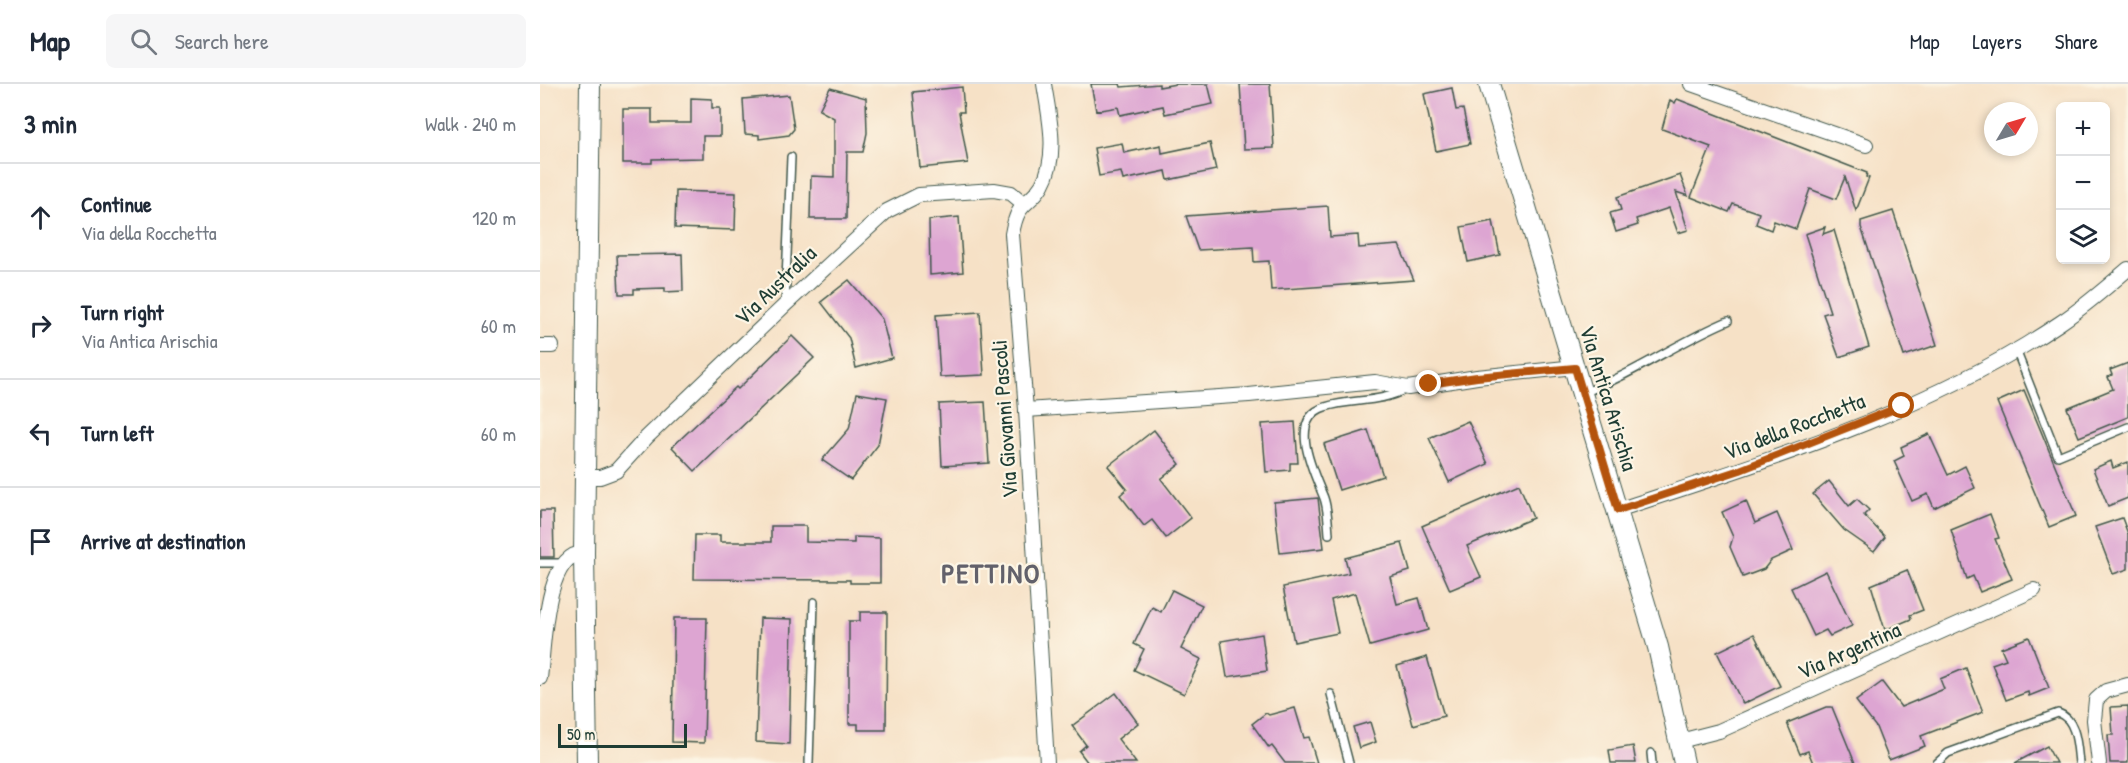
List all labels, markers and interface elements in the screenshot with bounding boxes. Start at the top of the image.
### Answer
search box [106,14,526,68]
text: Map [30,22,70,60]
icon: search [127,25,160,58]
text: Search here [175,26,269,56]
text: Map [1910,27,1939,56]
text: Layers [1972,27,2022,56]
text: Share [2055,27,2098,56]
north arrow [1984,102,2038,156]
map controls [2056,102,2110,264]
button: + [2056,102,2110,156]
text: 3 min [24,106,77,141]
text: Walk · 240 m [425,110,516,137]
button: − [2056,156,2110,210]
text: Continue [81,189,152,219]
icon: ahead [24,201,57,234]
text: 120 m [472,204,516,231]
button: layers [2056,210,2110,264]
text: Via della Rocchetta [81,219,217,246]
street label: Via Australia [728,238,823,332]
text: Turn right [81,297,164,327]
icon: right [24,309,57,342]
text: 60 m [481,312,516,339]
street label: Via Antica Arischia [1573,322,1645,475]
text: Via Antica Arischia [81,327,218,354]
street label: Via Giovanni Pascoli [984,339,1024,499]
route end [1415,370,1441,396]
street label: Via della Rocchetta [1719,385,1869,467]
route start [1888,392,1914,418]
icon: left [24,417,57,450]
text: Turn left [81,418,154,448]
text: 60 m [481,420,516,447]
icon: arrive [24,525,57,558]
text: Arrive at destination [81,526,246,556]
district label: PETTINO [941,554,1041,592]
street label: Via Argentina [1793,614,1906,686]
scale bar [558,721,687,748]
text: 50 m [567,723,596,745]

